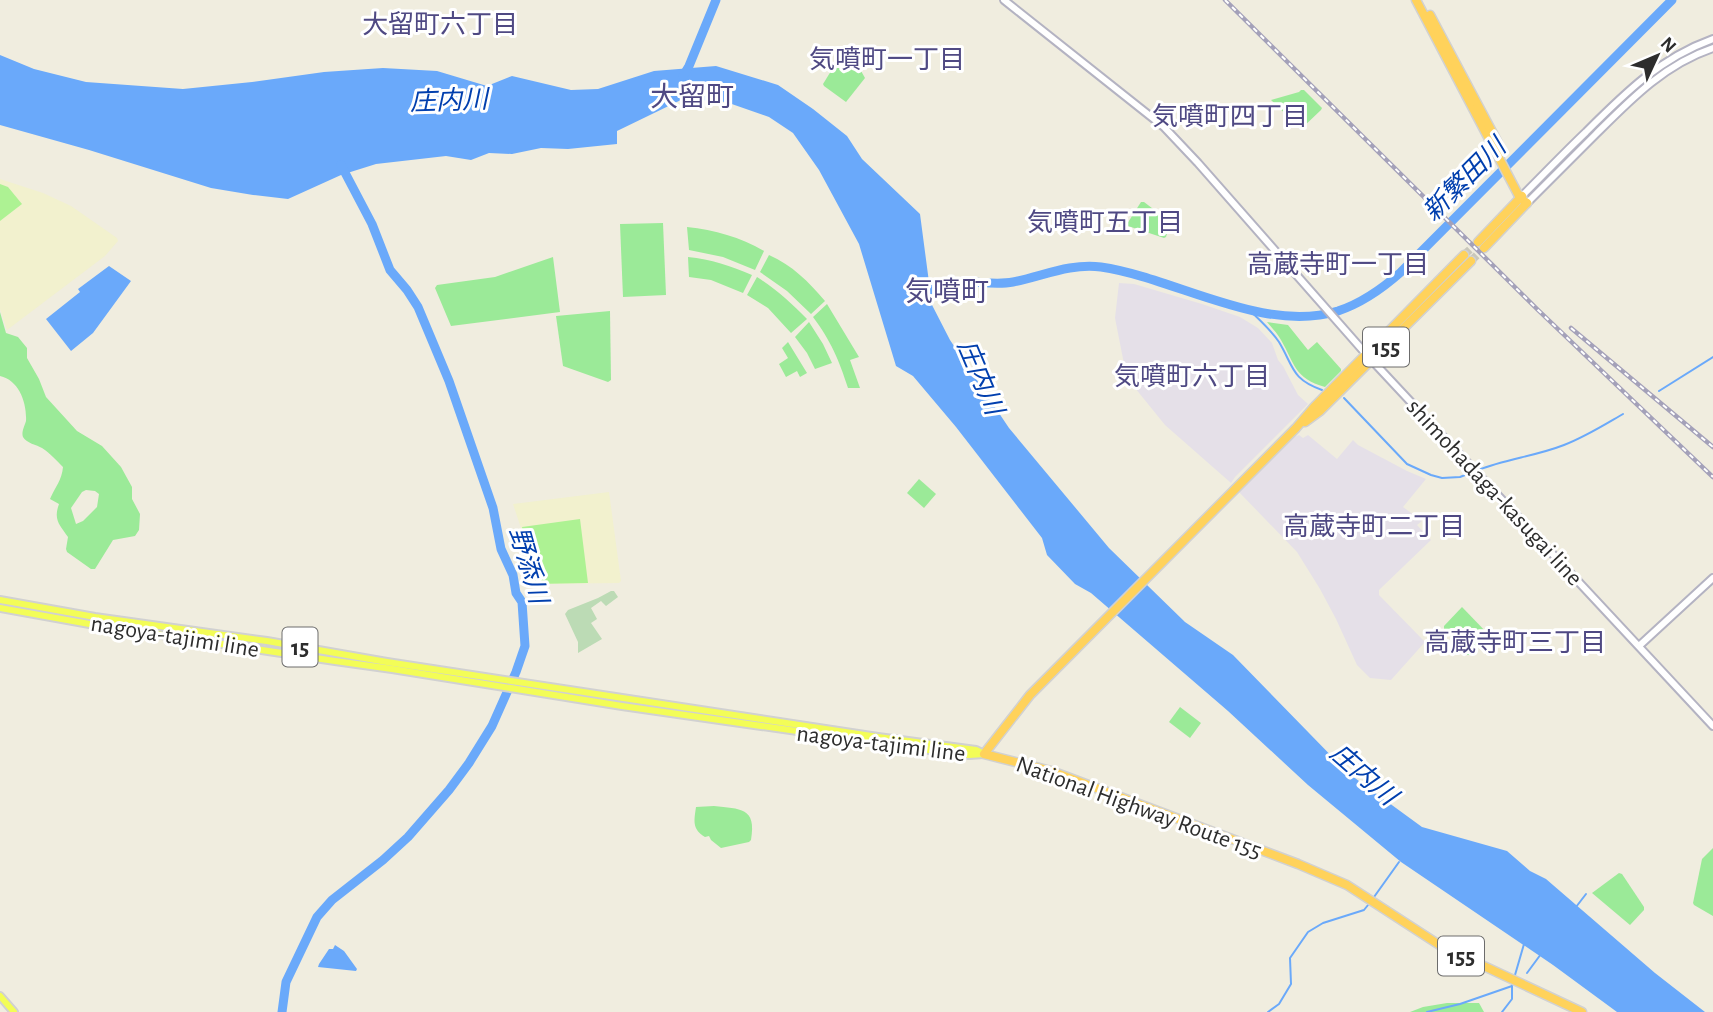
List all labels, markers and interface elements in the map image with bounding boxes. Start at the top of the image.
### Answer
district label: 大留町六丁目 [362,11,518,38]
north arrow [1622,21,1692,91]
text: N [1657,34,1680,57]
district label: 気噴町一丁目 [809,46,965,73]
district label: 大留町 [650,82,734,112]
water label: 庄内川 [410,86,491,115]
district label: 気噴町四丁目 [1152,103,1308,130]
water label: 新繁田川 [1418,131,1513,226]
district label: 気噴町五丁目 [1027,209,1183,236]
district label: 高蔵寺町一丁目 [1247,251,1429,278]
district label: 気噴町 [905,277,989,307]
road number: 155 [1363,328,1409,366]
water label: 庄内川 [953,336,1009,421]
district label: 気噴町六丁目 [1114,363,1270,390]
street label: shimohadaga-kasugai line [1402,395,1587,591]
district label: 高蔵寺町二丁目 [1283,513,1465,540]
water label: 野添川 [505,524,553,609]
street label: nagoya-tajimi line [89,612,261,662]
road number: 15 [282,628,318,666]
district label: 高蔵寺町三丁目 [1424,629,1606,656]
street label: nagoya-tajimi line [795,722,967,766]
water label: 庄内川 [1325,739,1404,812]
street label: National Highway Route 155 [1013,752,1265,864]
road number: 155 [1438,937,1484,976]

